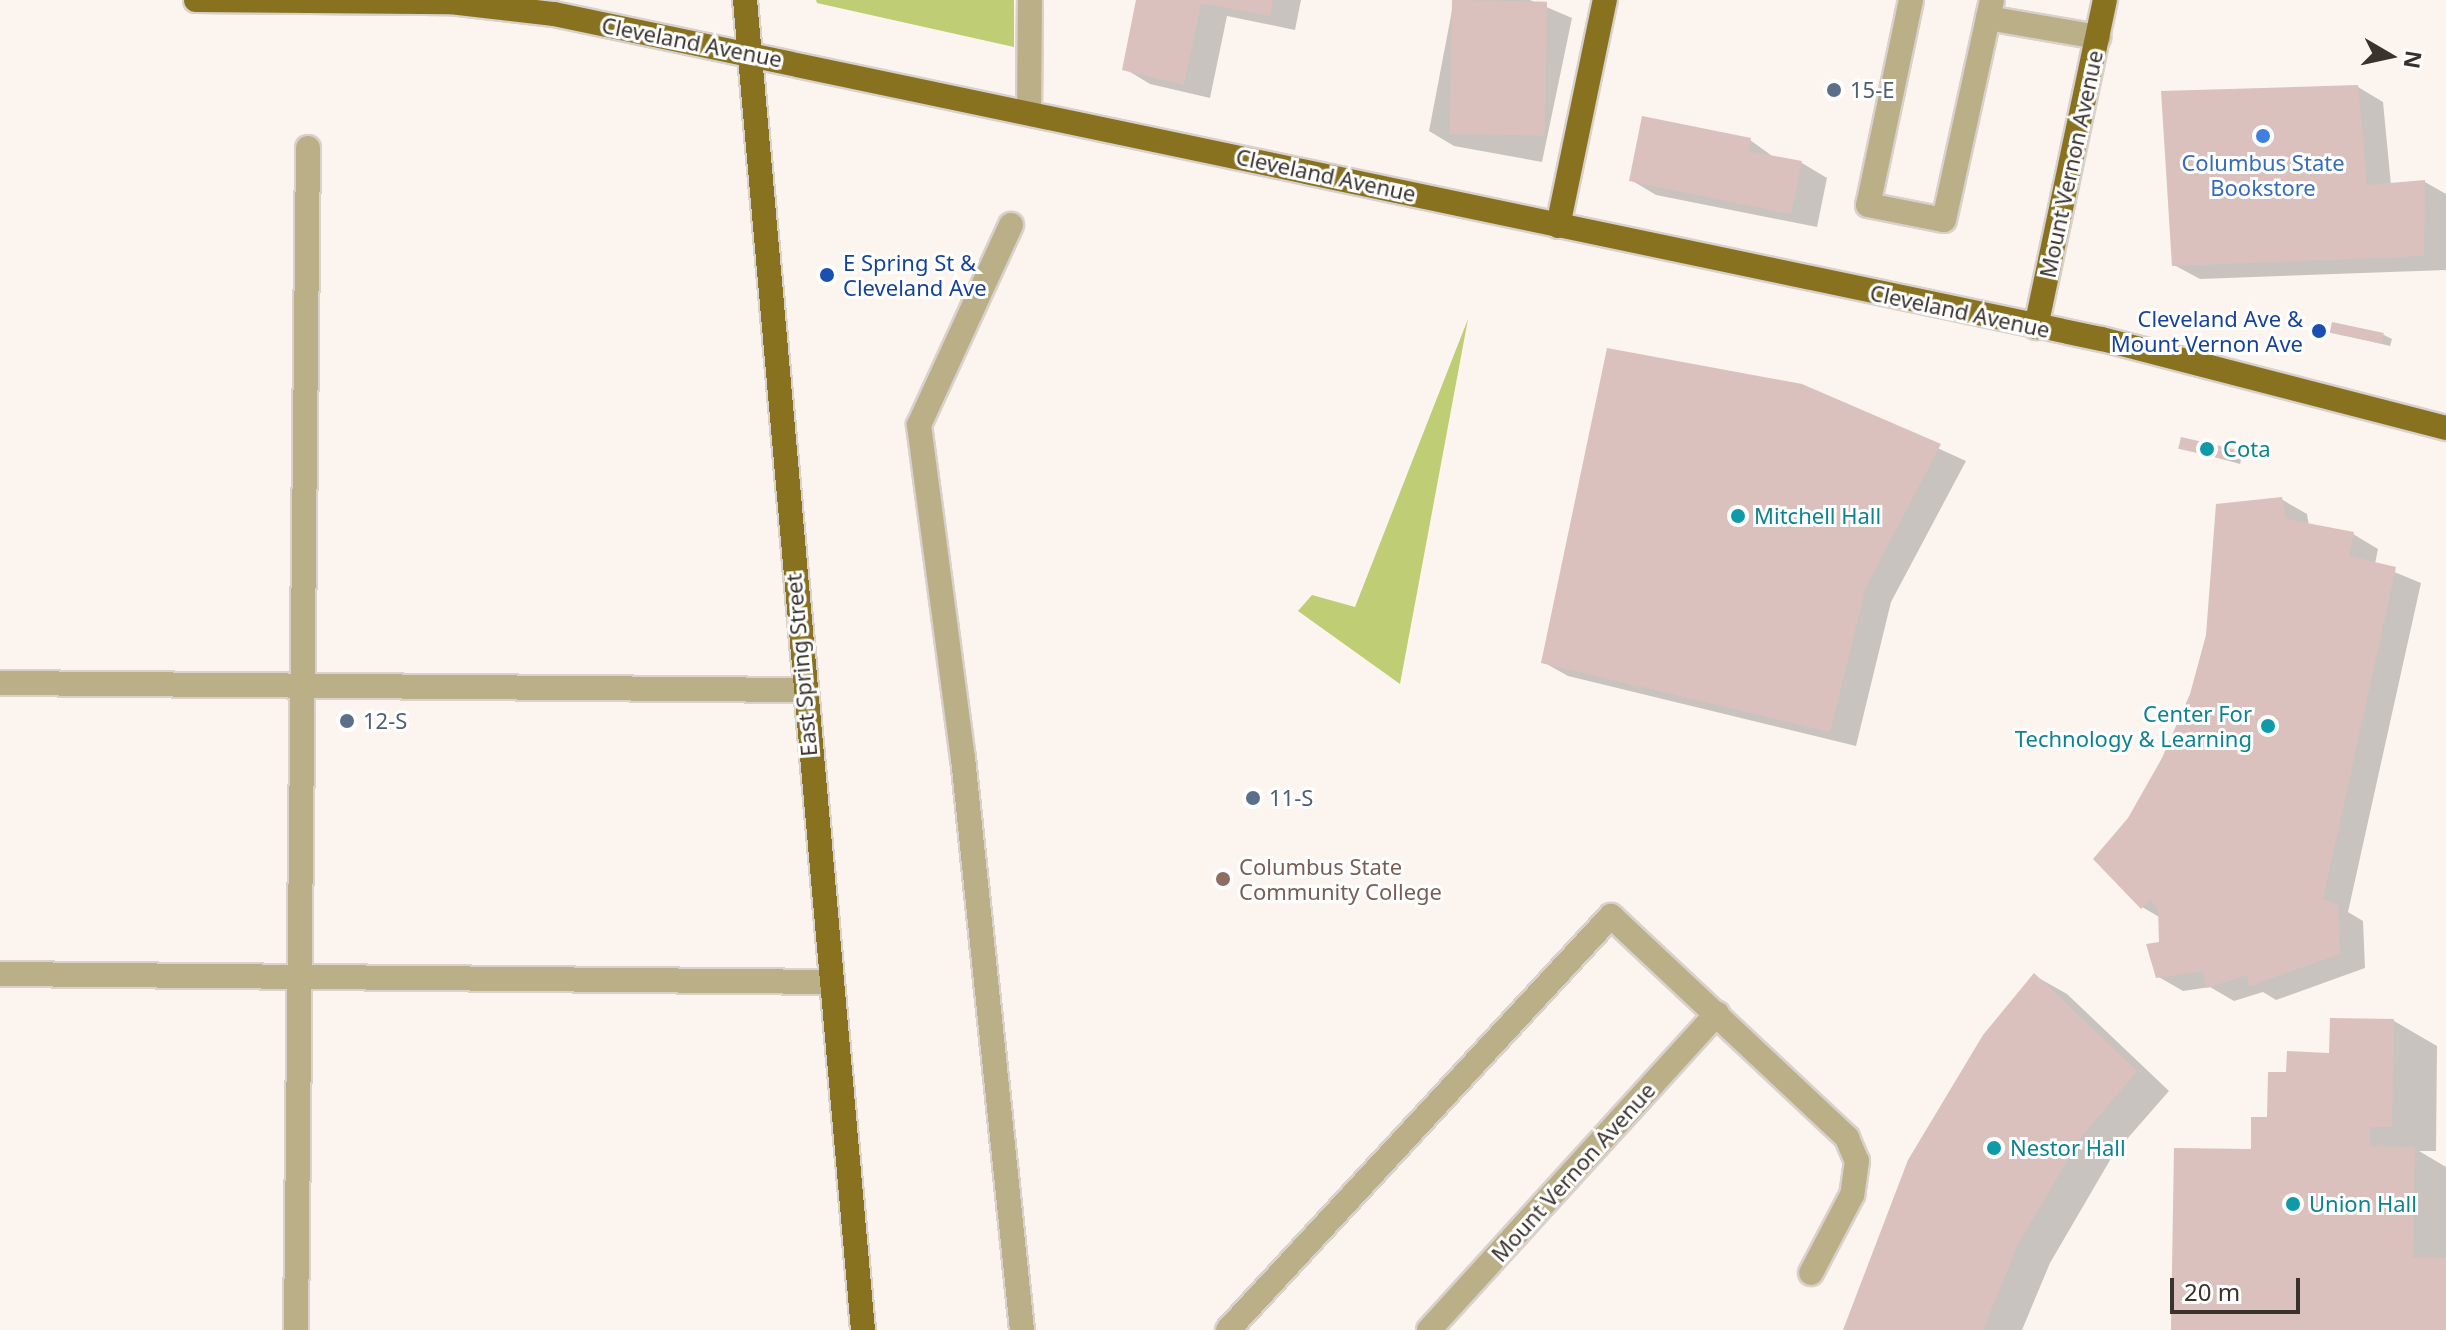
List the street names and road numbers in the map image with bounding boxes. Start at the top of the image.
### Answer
street label: Cleveland Avenue [600,12,784,72]
street label: Mount Vernon Avenue [2034,48,2108,280]
street label: Cleveland Avenue [1234,143,1418,207]
street label: Cleveland Avenue [1868,279,2052,343]
street label: East Spring Street [780,572,822,758]
street label: Mount Vernon Avenue [1486,1077,1660,1267]

